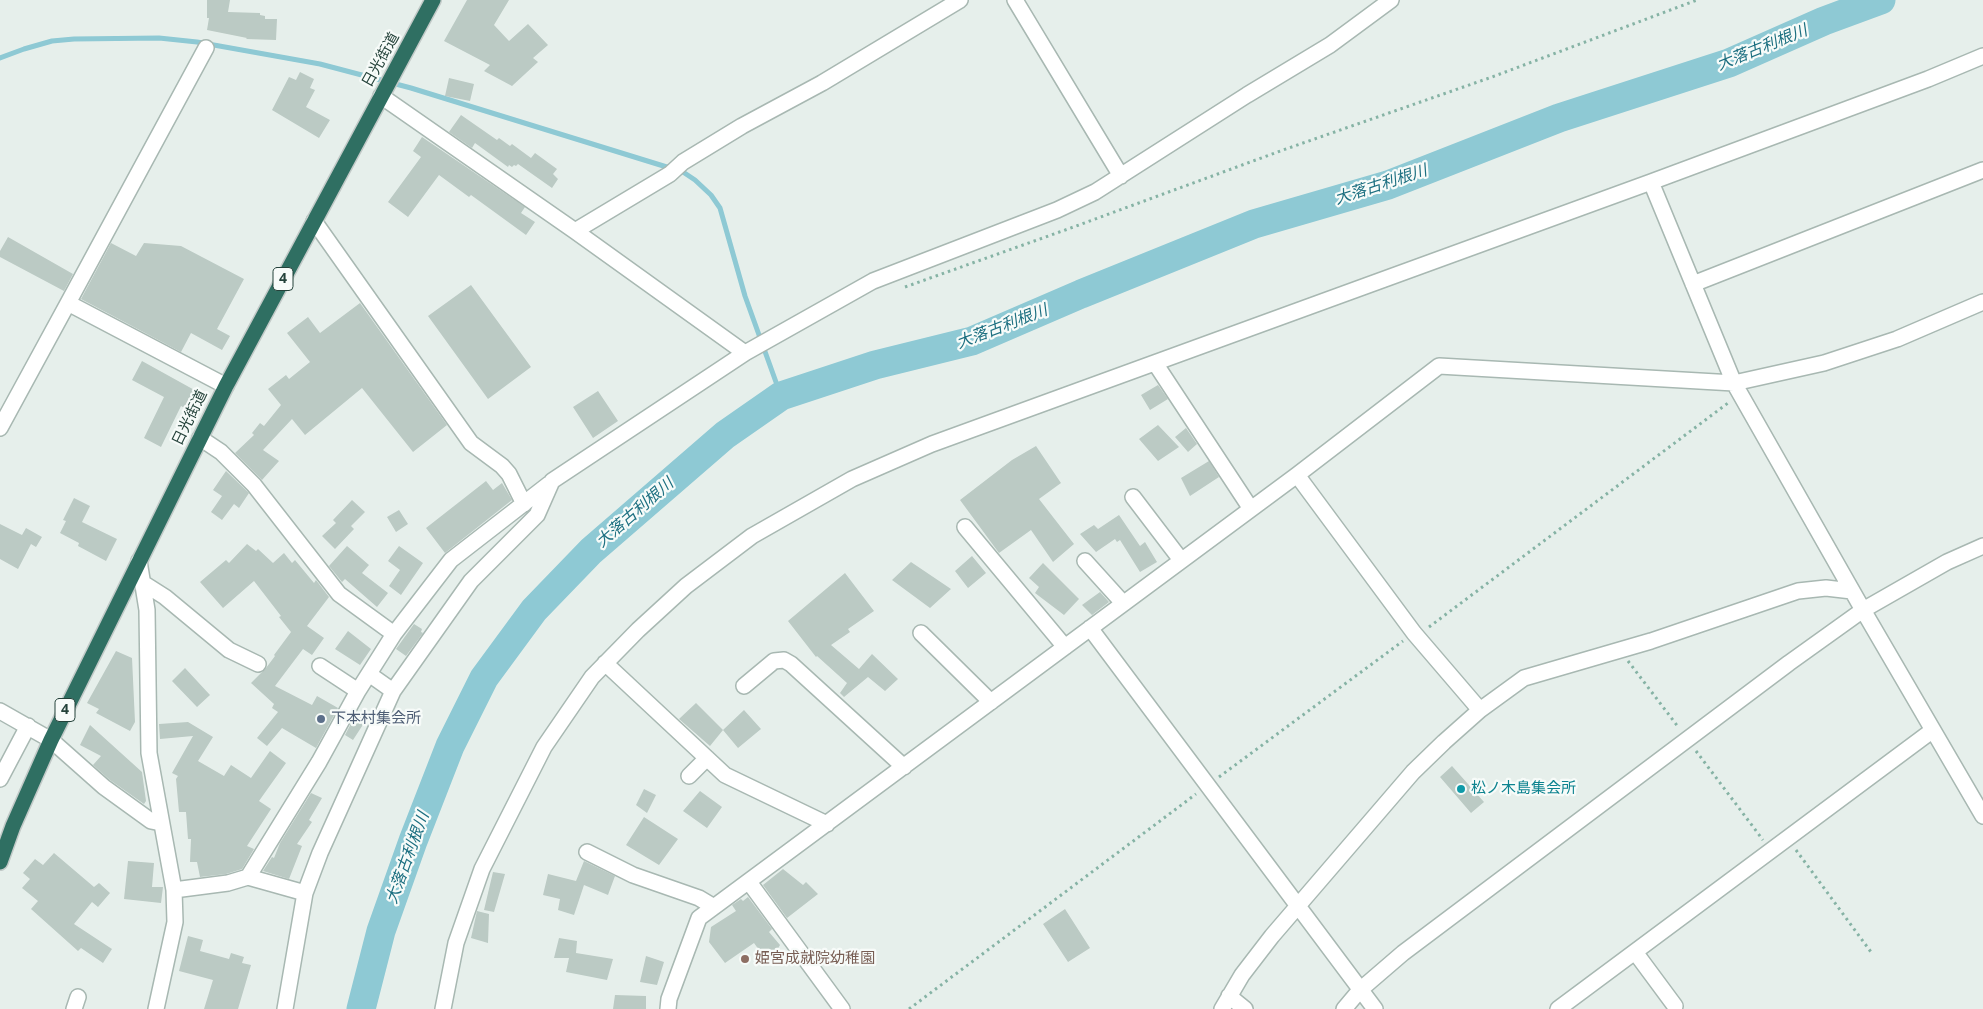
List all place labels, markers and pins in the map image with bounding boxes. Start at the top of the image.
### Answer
place label: 下本村集会所 [331,710,421,728]
marker: 下本村集会所 [315,713,327,725]
place label: 松ノ木島集会所 [1471,780,1576,798]
marker: 松ノ木島集会所 [1455,783,1467,795]
place label: 姫宮成就院幼稚園 [755,950,875,968]
marker: 姫宮成就院幼稚園 [739,953,751,965]

